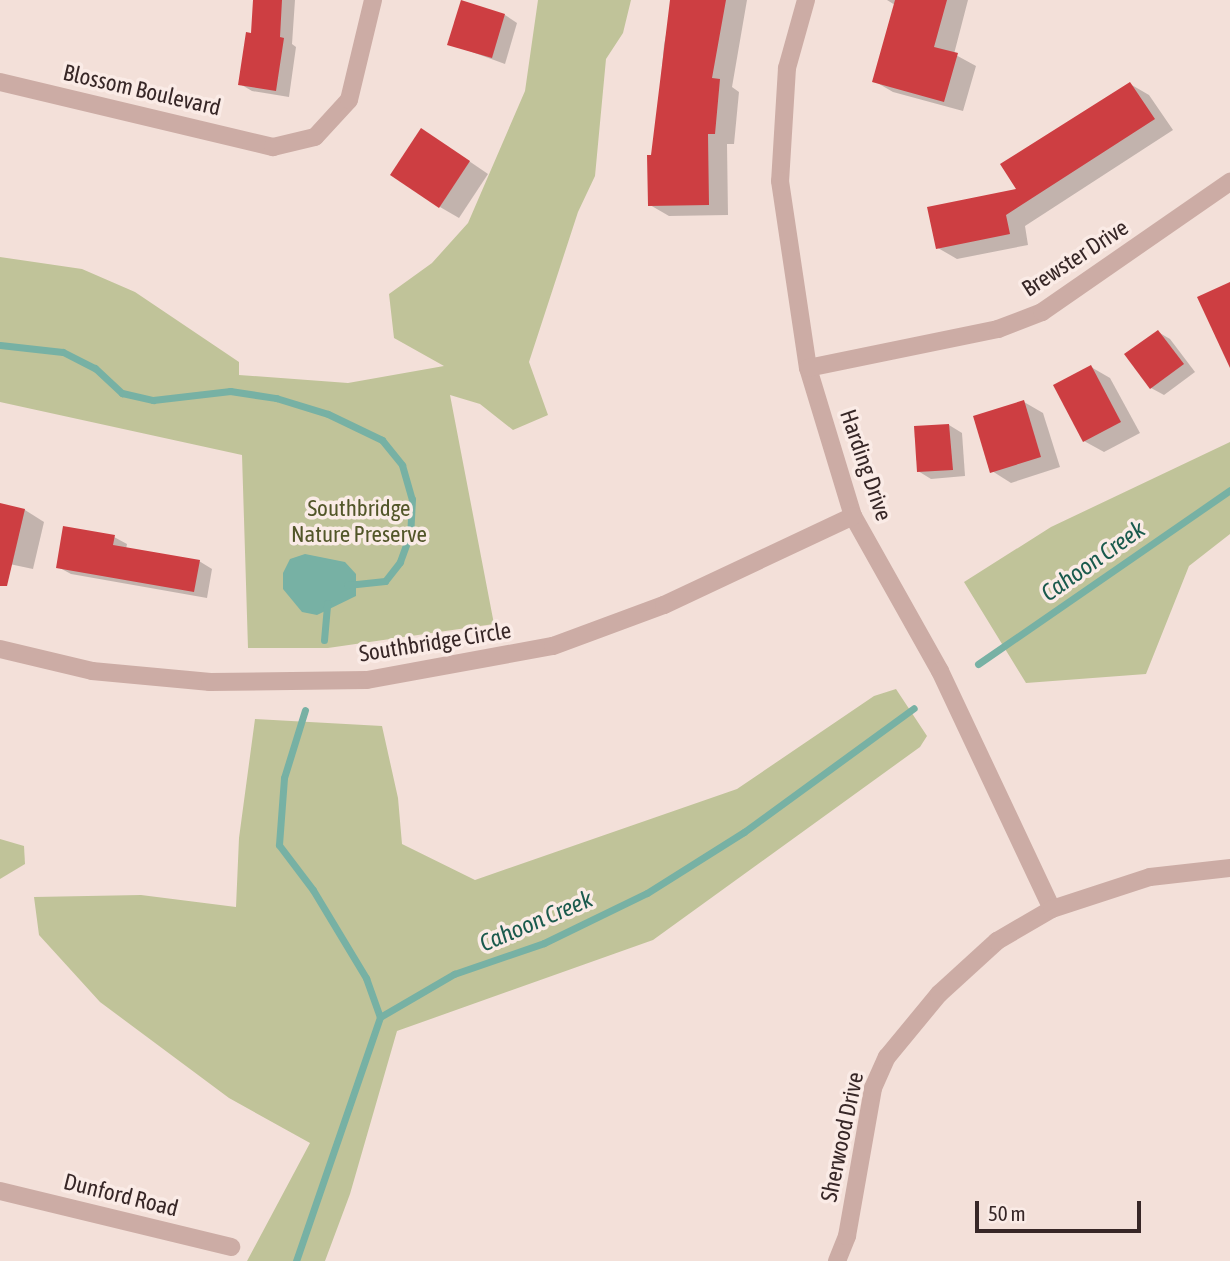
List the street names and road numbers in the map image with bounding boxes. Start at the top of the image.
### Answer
street label: Blossom Boulevard [61,58,223,122]
street label: Brewster Drive [1017,213,1133,303]
street label: Harding Drive [834,406,898,524]
street label: Southbridge Circle [357,616,513,668]
street label: Sherwood Drive [815,1070,869,1204]
street label: Dunford Road [61,1167,181,1223]

